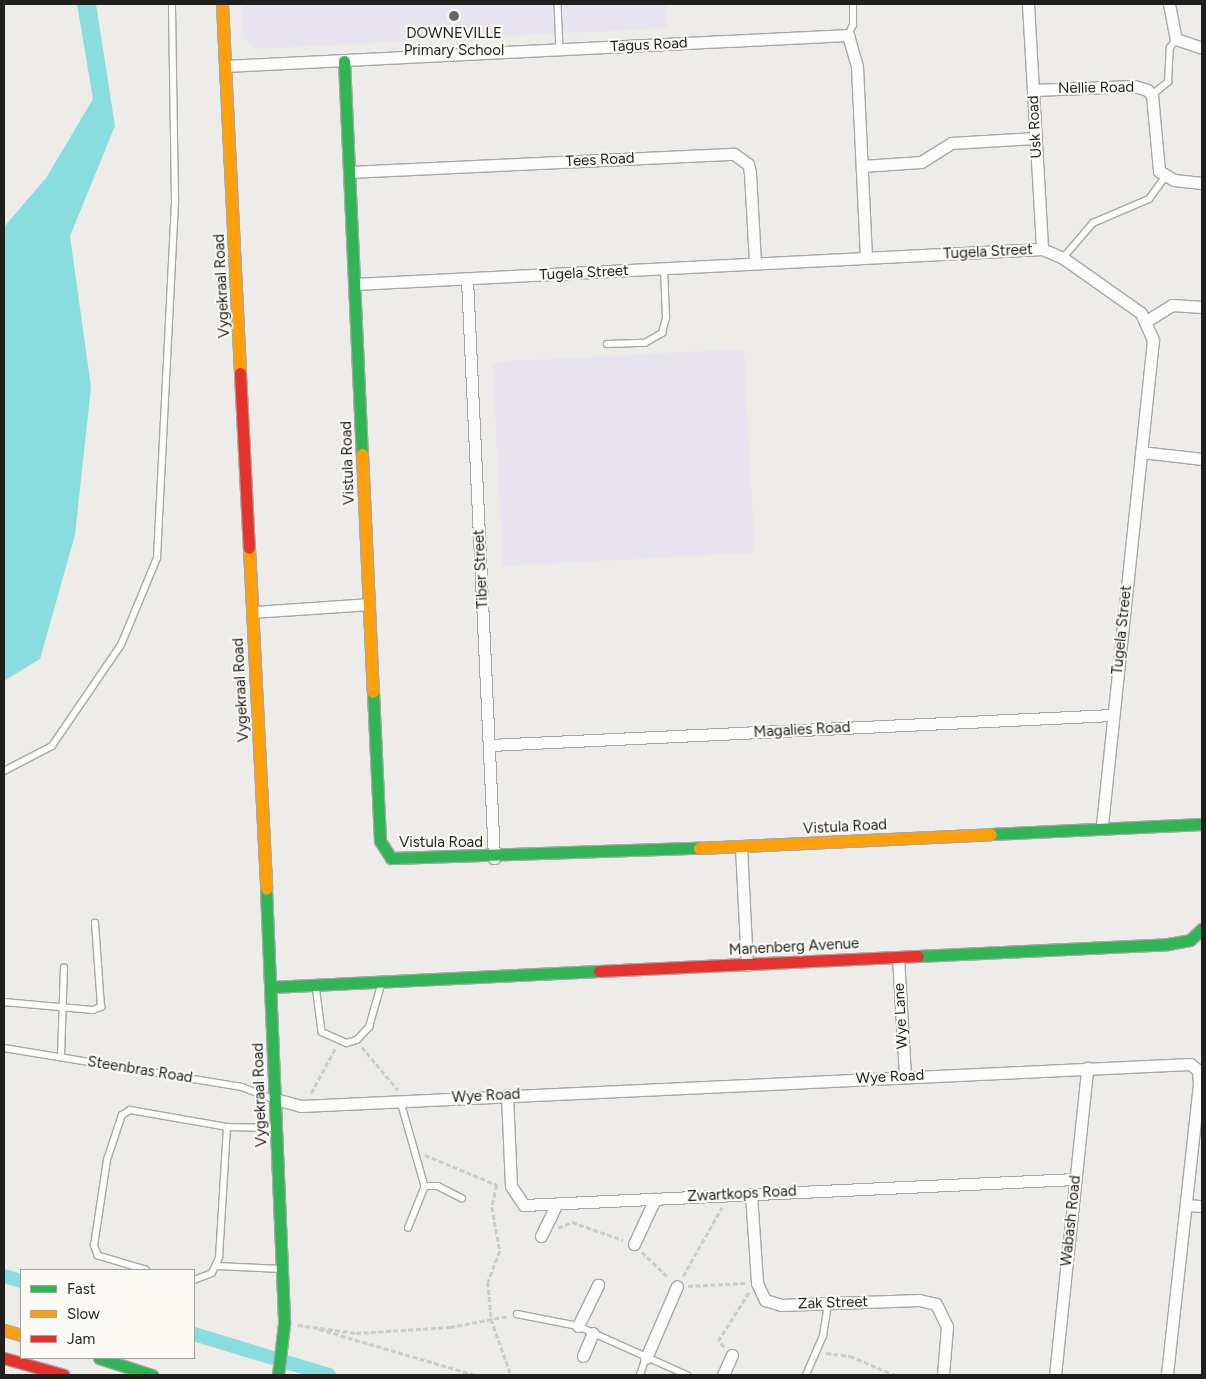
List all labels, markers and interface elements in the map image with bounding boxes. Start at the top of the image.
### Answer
marker: DOWNEVILLE Primary School [448,10,460,22]
place label: DOWNEVILLE Primary School [404,24,504,59]
street label: Tagus Road [610,34,688,56]
street label: Nellie Road [1058,78,1134,98]
street label: Usk Road [1024,95,1046,159]
street label: Tees Road [565,149,635,171]
street label: Vygekraal Road [210,233,234,339]
street label: Tugela Street [943,241,1033,263]
street label: Tugela Street [539,262,629,284]
street label: Vistula Road [338,421,358,505]
street label: Tiber Street [470,529,492,609]
street label: Tugela Street [1108,585,1136,675]
street label: Vygekraal Road [229,637,253,743]
street label: Magalies Road [753,718,851,742]
street label: Vistula Road [803,816,887,838]
street label: Vistula Road [399,834,483,852]
street label: Manenberg Avenue [728,935,860,959]
street label: Wye Lane [890,983,912,1049]
street label: Vygekraal Road [249,1043,271,1147]
street label: Steenbras Road [86,1053,194,1087]
street label: Wye Road [855,1066,925,1088]
street label: Wye Road [451,1085,521,1107]
street label: Wabash Road [1057,1175,1085,1267]
street label: Zwartkops Road [687,1182,797,1206]
legend [20,1269,195,1359]
text: Fast [67,1280,95,1298]
street label: Zak Street [798,1293,868,1313]
text: Slow [67,1305,100,1323]
text: Jam [67,1330,95,1348]

